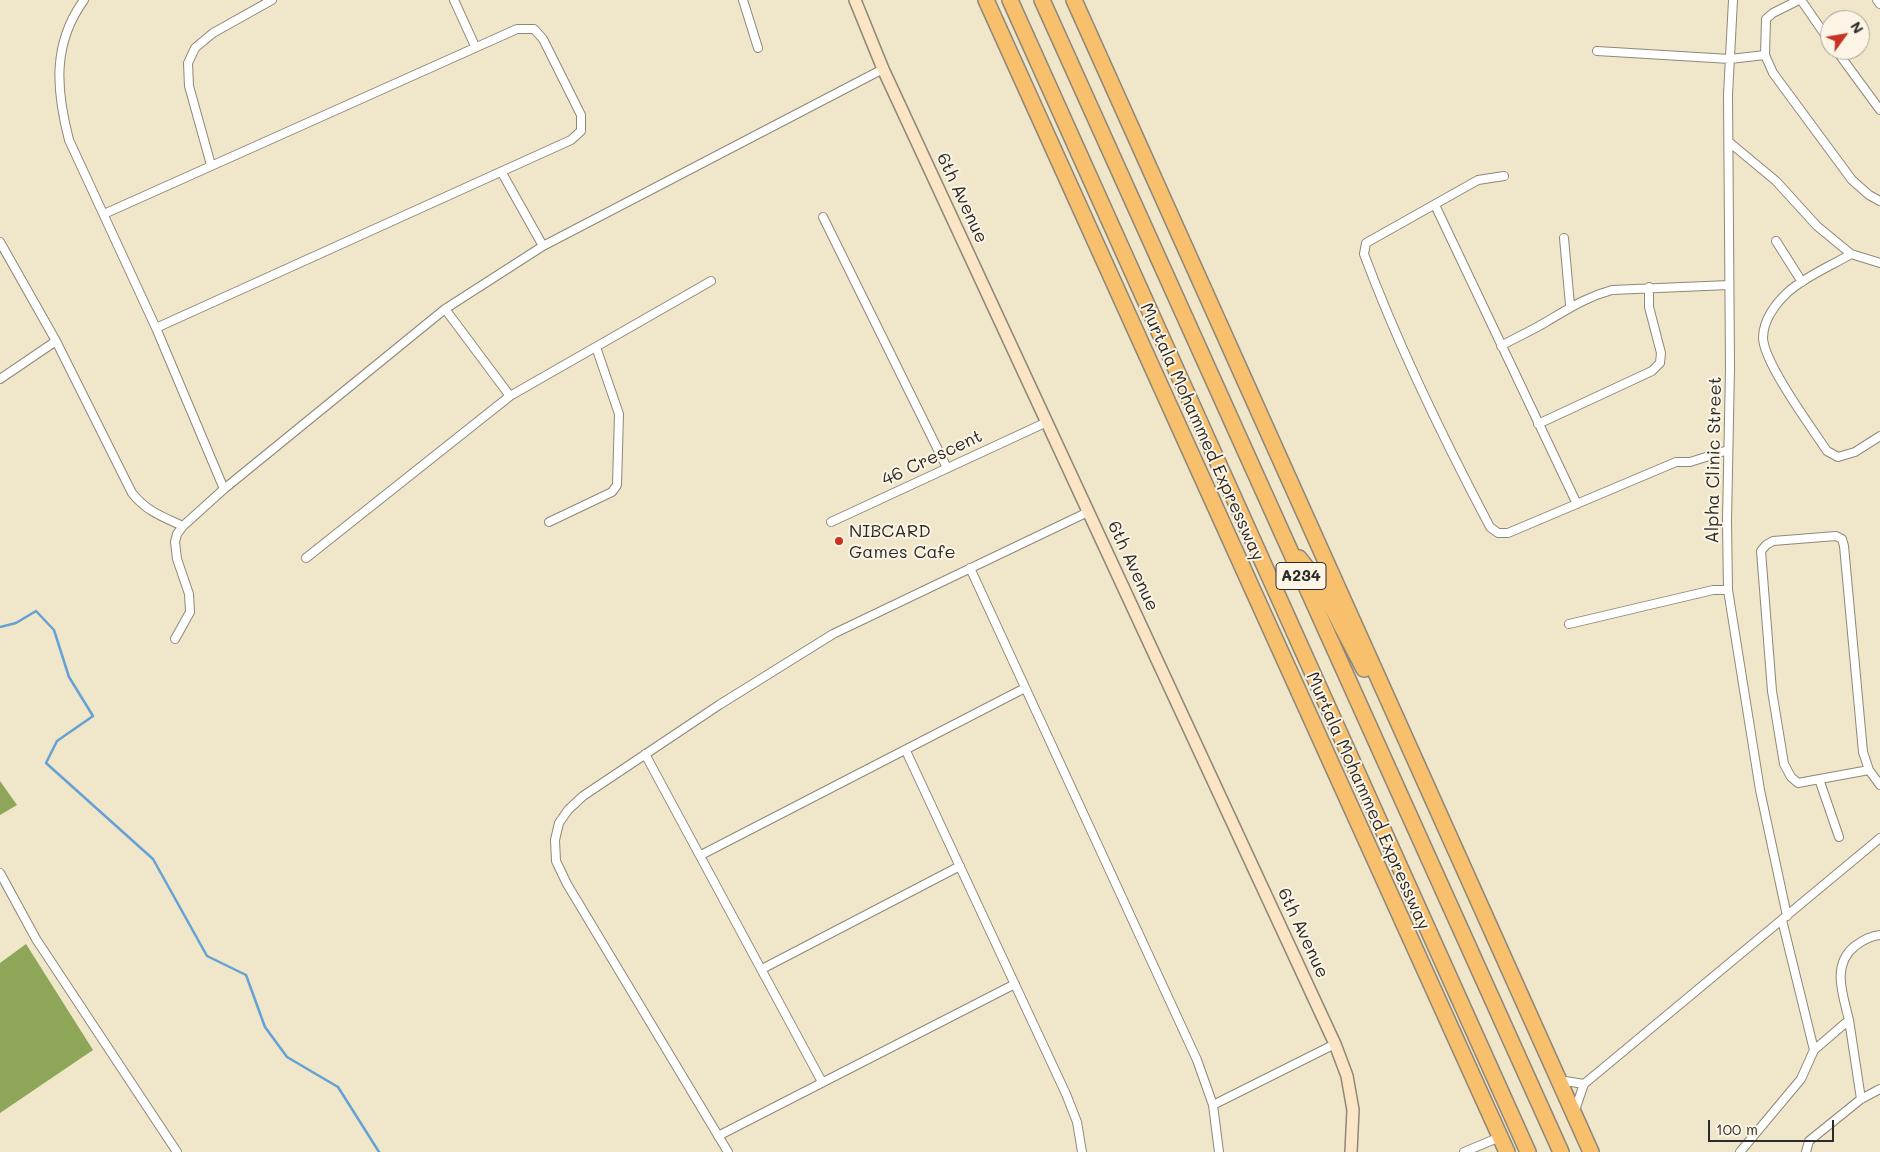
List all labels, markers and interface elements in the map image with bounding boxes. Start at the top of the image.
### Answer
north arrow [1820,10,1870,60]
text: N [1846,18,1868,37]
street label: 6th Avenue [932,149,992,247]
street label: Murtala Mohammed Expressway [1135,300,1269,564]
street label: Alpha Clinic Street [1702,376,1726,544]
street label: 46 Crescent [878,425,986,491]
street label: 6th Avenue [1103,517,1163,615]
place label: NIBCARD Games Cafe [849,520,956,562]
marker: NIBCARD Games Cafe [833,535,845,547]
road number: A234 [1276,562,1326,590]
street label: Murtala Mohammed Expressway [1301,669,1435,933]
street label: 6th Avenue [1273,884,1333,982]
scale bar [1710,1110,1836,1142]
text: 100 m [1716,1119,1758,1139]

